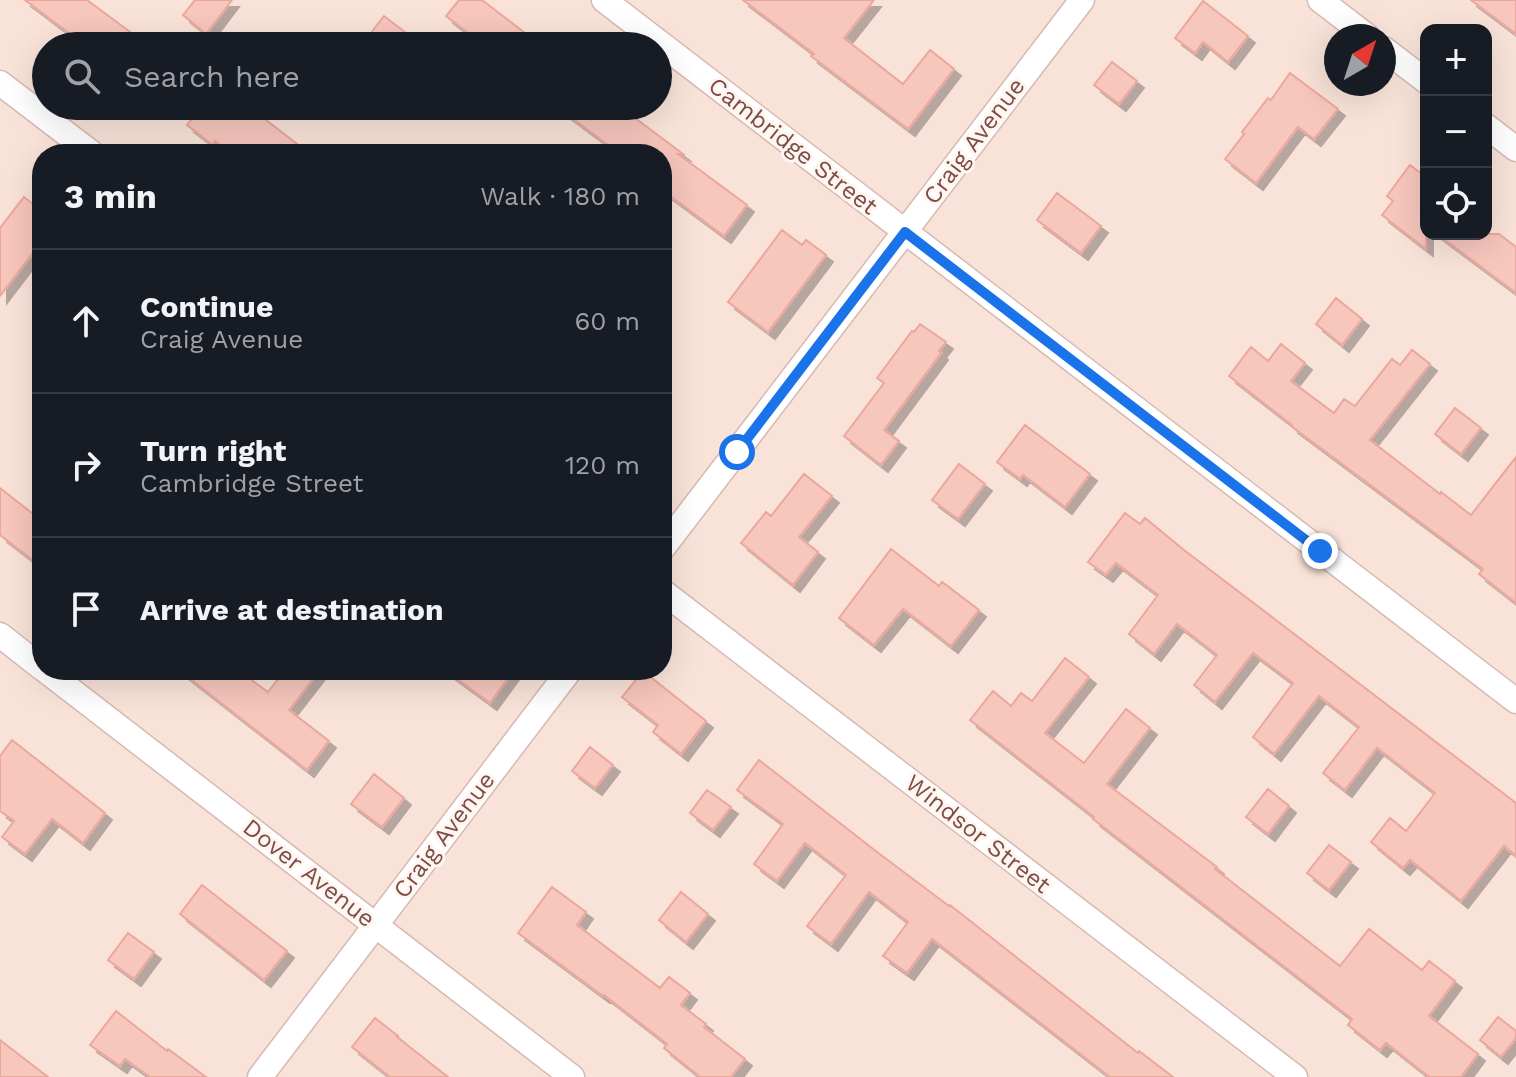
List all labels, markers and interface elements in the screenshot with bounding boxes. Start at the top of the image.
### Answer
north arrow [1324,24,1396,96]
map controls [1420,24,1492,240]
button: + [1420,24,1492,96]
search box [32,32,672,120]
icon: search [60,54,104,98]
text: Search here [124,59,300,94]
street label: Cambridge Street [703,71,883,221]
street label: Craig Avenue [917,72,1031,210]
button: − [1420,96,1492,168]
button: locate [1420,168,1492,240]
text: 3 min [64,176,157,216]
text: Walk · 180 m [480,181,640,211]
text: Continue [140,289,273,324]
icon: ahead [64,299,108,343]
text: 60 m [574,306,640,336]
text: Craig Avenue [140,324,303,354]
text: Turn right [140,433,286,468]
route start [719,434,755,470]
icon: right [64,443,108,487]
text: 120 m [565,450,640,480]
text: Cambridge Street [140,468,363,498]
route end [1302,533,1338,569]
icon: arrive [64,587,108,631]
text: Arrive at destination [140,592,444,627]
street label: Craig Avenue [387,766,501,904]
street label: Windsor Street [900,769,1056,899]
street label: Dover Avenue [238,813,380,933]

